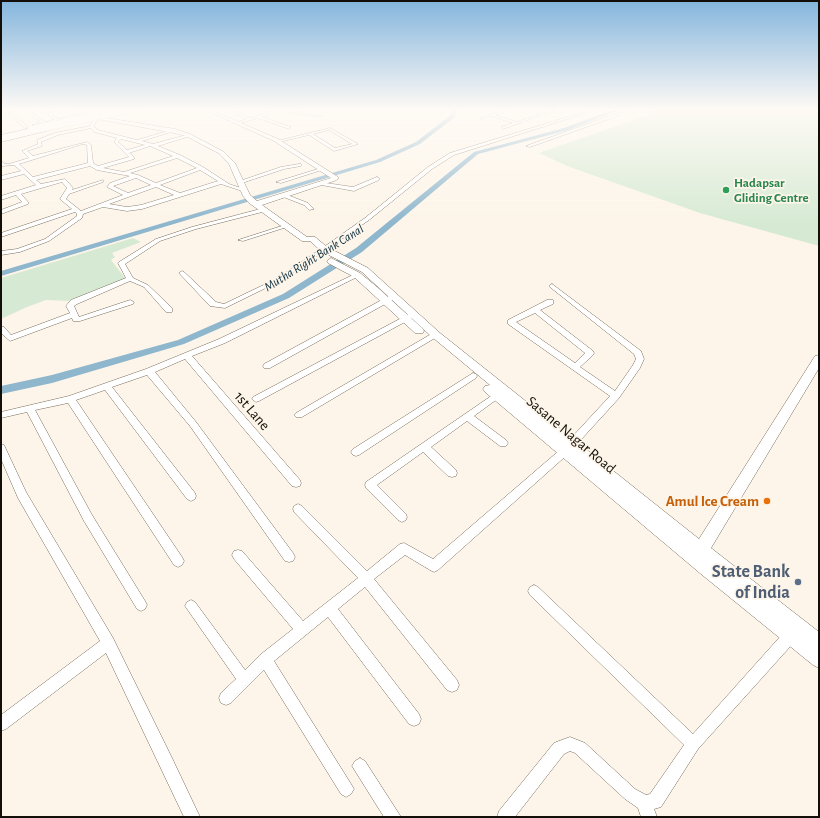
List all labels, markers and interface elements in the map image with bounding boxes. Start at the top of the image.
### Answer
place label: Hadapsar Gliding Centre [734,175,809,206]
marker: Hadapsar Gliding Centre [721,185,731,195]
water label: Mutha Right Bank Canal [261,221,367,295]
street label: 1st Lane [230,388,274,434]
street label: Sasane Nagar Road [523,392,619,478]
place label: Amul Ice Cream [666,492,759,510]
marker: Amul Ice Cream [762,496,772,506]
place label: State Bank of India [712,561,790,604]
marker: State Bank of India [793,577,803,587]

